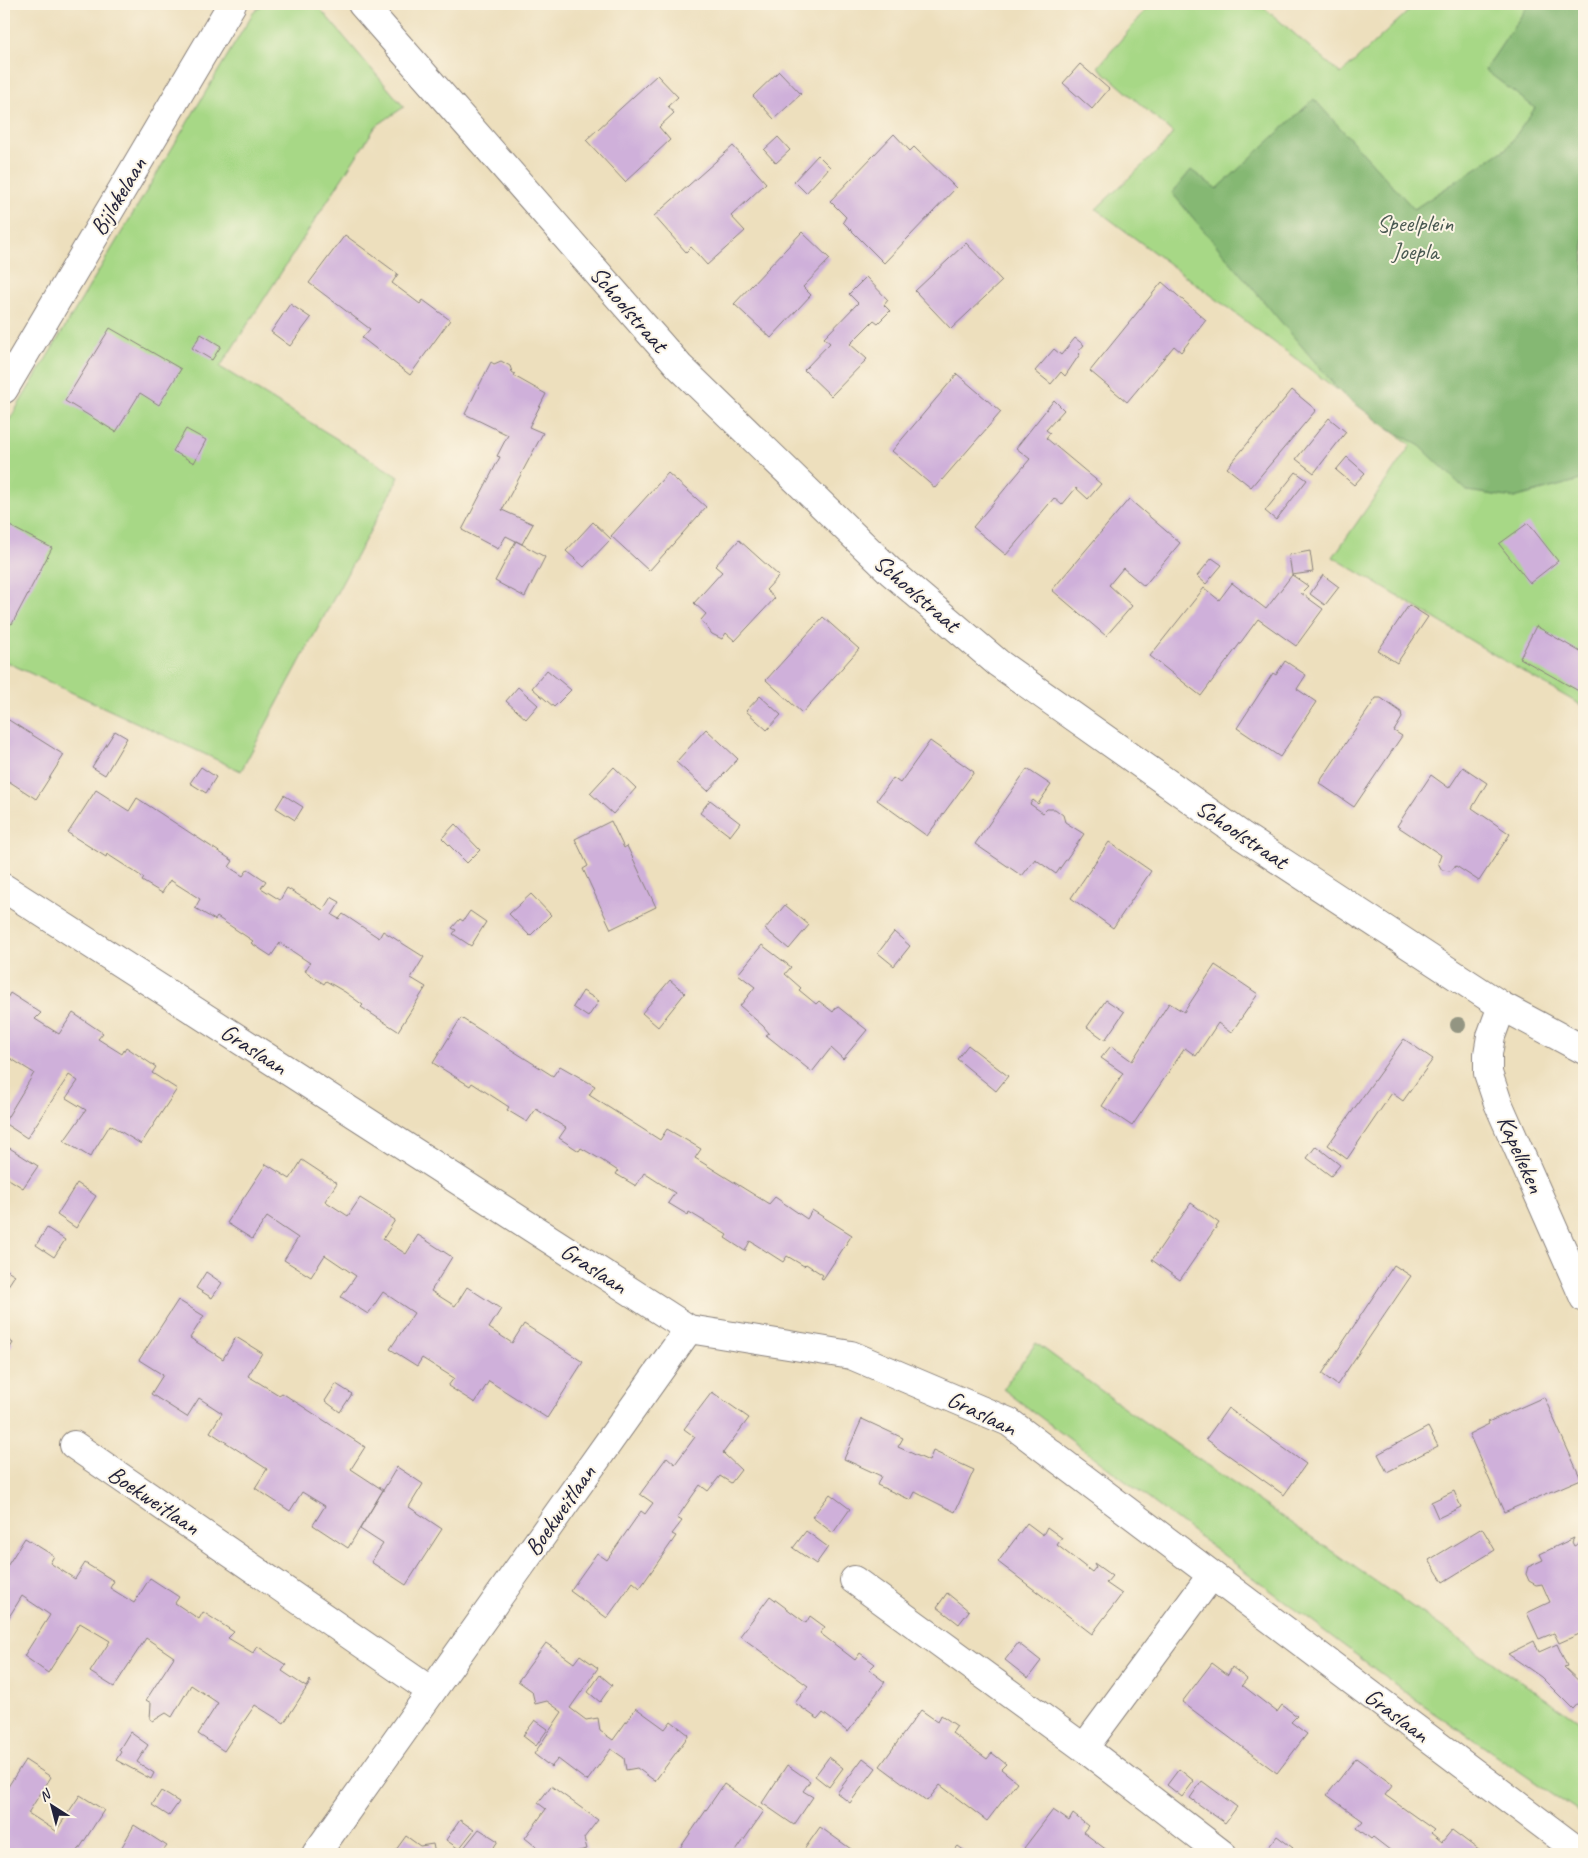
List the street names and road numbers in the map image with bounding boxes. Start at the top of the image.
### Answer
street label: Bijlokelaan [83,151,153,241]
street label: Schoolstraat [583,260,676,360]
street label: Schoolstraat [868,547,968,640]
street label: Schoolstraat [1190,792,1295,877]
street label: Graslaan [215,1016,294,1082]
street label: Kapelleken [1491,1111,1551,1198]
street label: Graslaan [555,1235,634,1301]
street label: Graslaan [943,1383,1023,1443]
street label: Boekweitlaan [102,1458,206,1542]
street label: Boekweitlaan [518,1458,602,1561]
street label: Graslaan [1359,1681,1436,1750]

